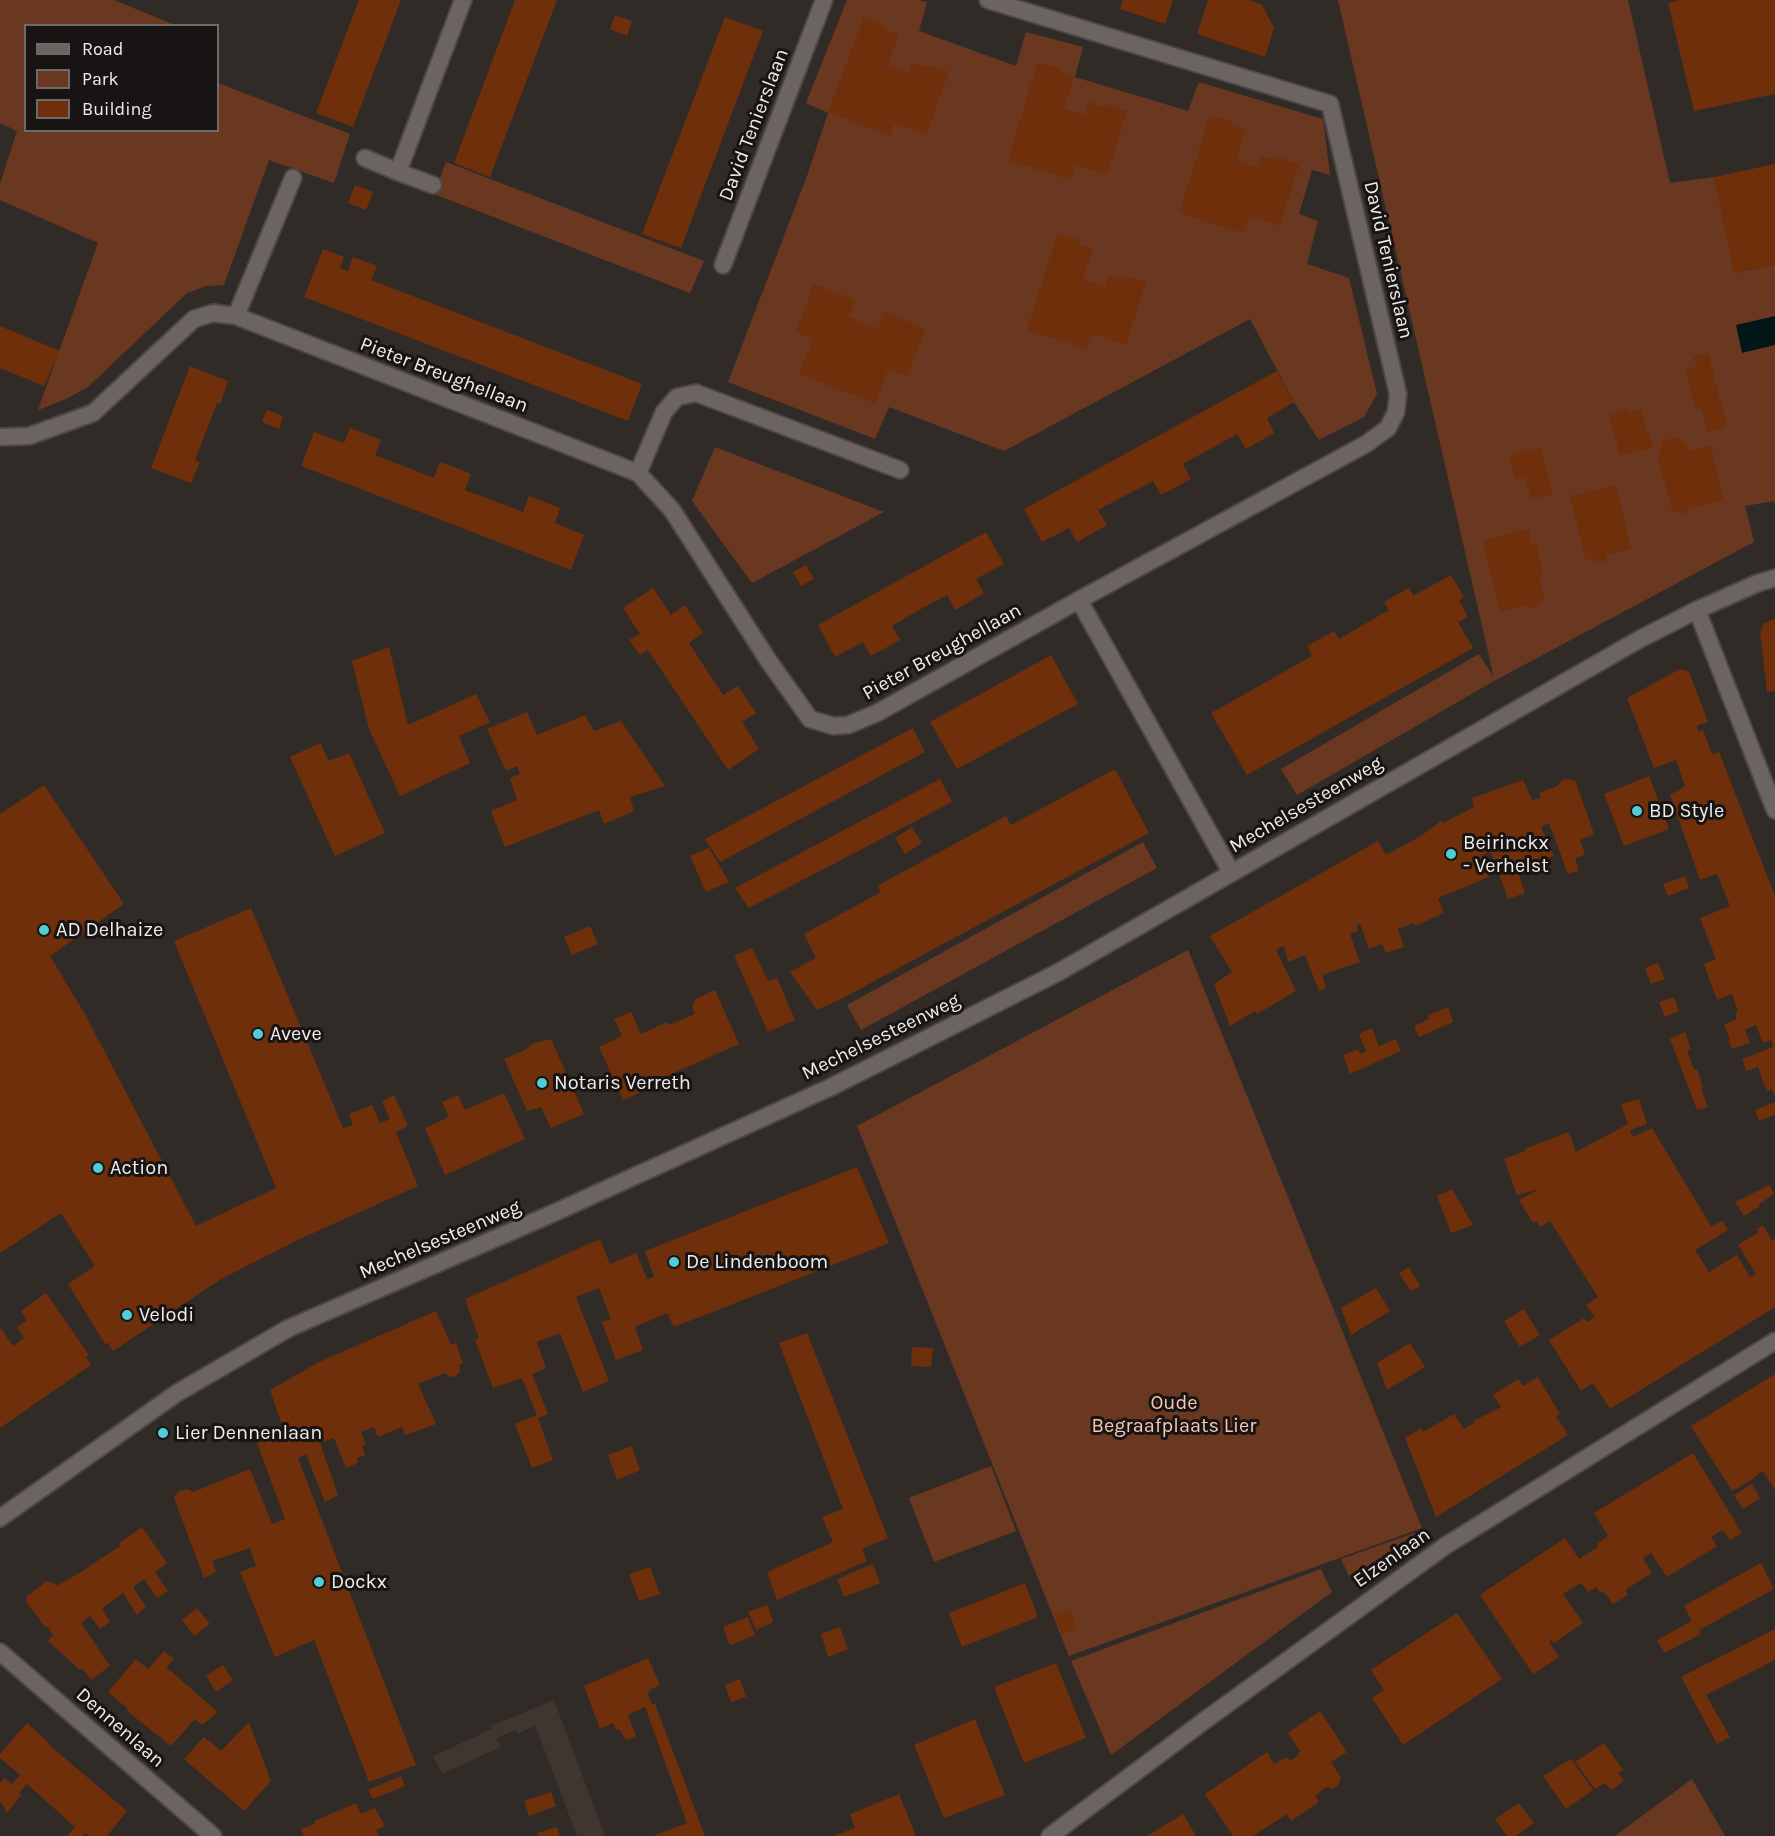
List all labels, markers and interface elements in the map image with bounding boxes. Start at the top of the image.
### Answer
legend [24,24,219,132]
text: Road [82,38,123,60]
street label: David Tenierslaan [714,45,794,205]
text: Park [82,68,119,90]
text: Building [82,98,152,120]
street label: David Tenierslaan [1358,179,1418,341]
street label: Pieter Breughellaan [357,332,531,418]
street label: Pieter Breughellaan [858,598,1026,706]
street label: Mechelsesteenweg [1225,751,1387,859]
place label: BD Style [1649,799,1724,823]
marker: BD Style [1630,804,1644,818]
place label: Beirinckx - Verhelst [1463,831,1549,878]
marker: Beirinckx - Verhelst [1444,847,1458,861]
place label: AD Delhaize [56,918,163,942]
marker: AD Delhaize [37,923,51,937]
street label: Mechelsesteenweg [798,988,964,1086]
place label: Aveve [270,1022,322,1046]
marker: Aveve [251,1027,265,1041]
place label: Notaris Verreth [554,1071,691,1095]
marker: Notaris Verreth [535,1076,549,1090]
place label: Action [110,1156,168,1180]
marker: Action [91,1161,105,1175]
street label: Mechelsesteenweg [356,1195,524,1285]
place label: De Lindenboom [686,1250,828,1274]
marker: De Lindenboom [667,1255,681,1269]
place label: Velodi [139,1303,194,1327]
marker: Velodi [120,1308,134,1322]
park label: Oude Begraafplaats Lier [1092,1391,1256,1438]
place label: Lier Dennenlaan [175,1421,322,1445]
marker: Lier Dennenlaan [156,1426,170,1440]
street label: Elzenlaan [1349,1523,1435,1593]
place label: Dockx [331,1570,387,1594]
marker: Dockx [312,1575,326,1589]
street label: Dennenlaan [71,1683,169,1773]

